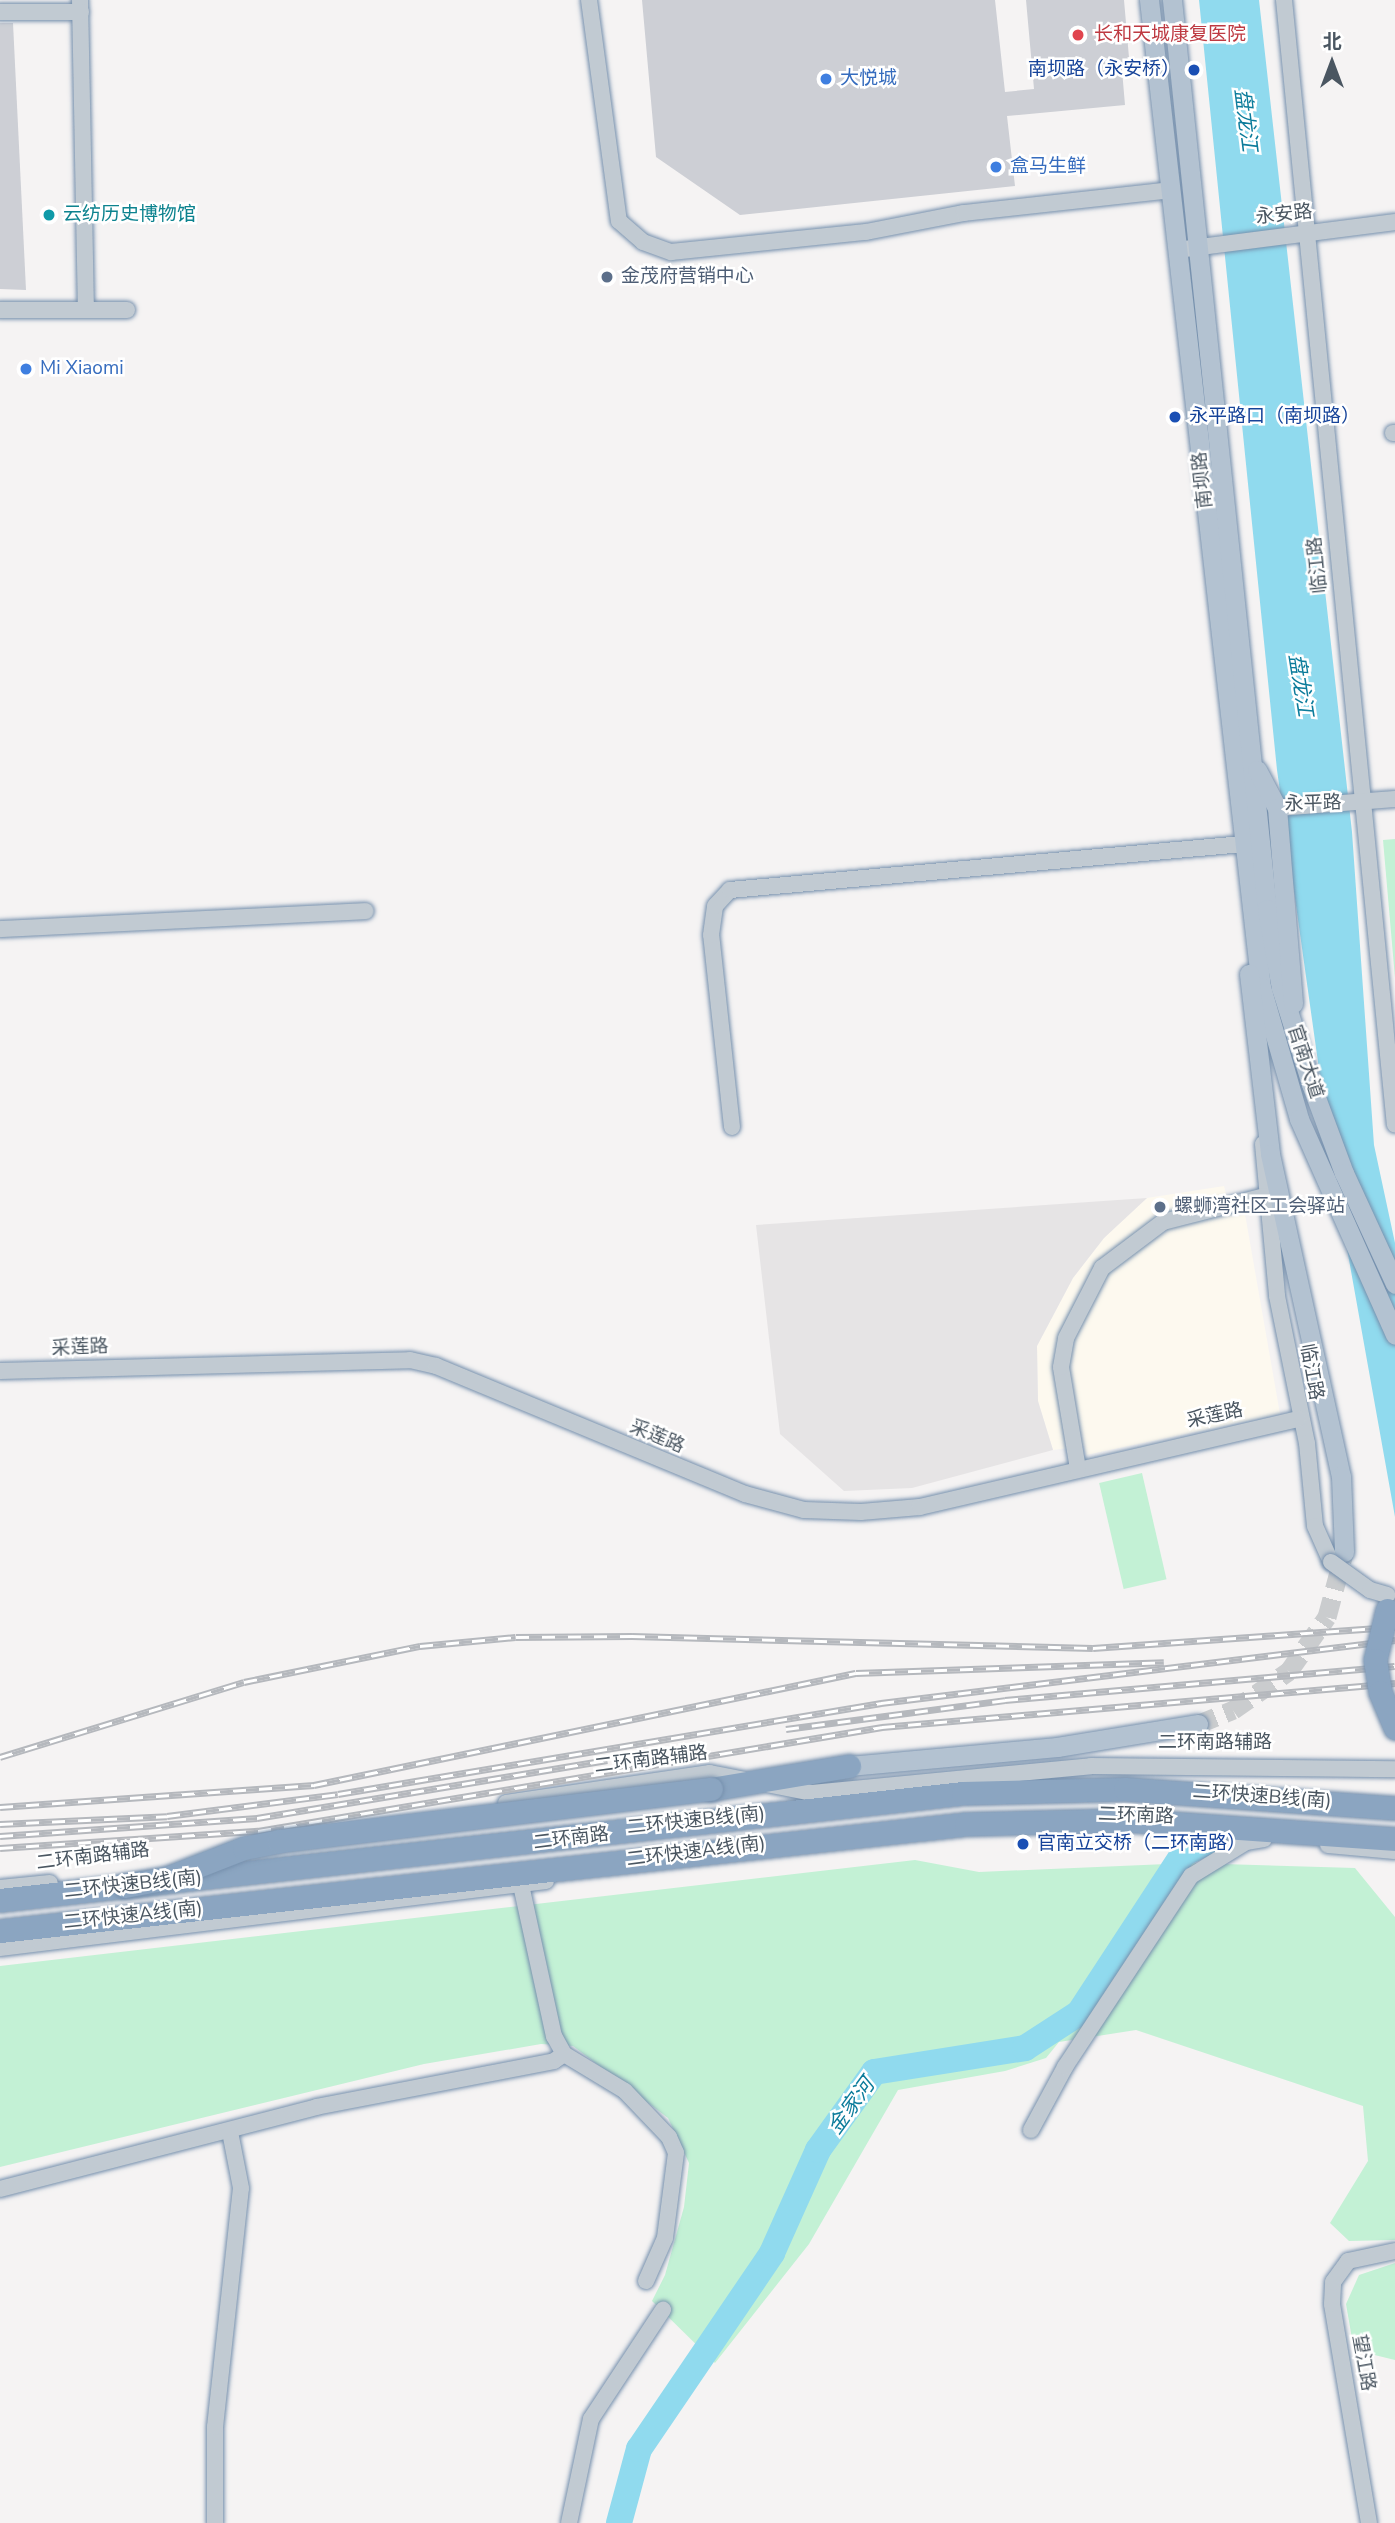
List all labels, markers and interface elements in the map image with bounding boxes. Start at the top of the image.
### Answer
place label: 长和天城康复医院 [1094,24,1246,46]
marker: 长和天城康复医院 [1068,25,1088,45]
north arrow [1297,28,1367,98]
text: 北 [1322,29,1342,55]
place label: 南坝路（永安桥） [1028,59,1180,81]
marker: 南坝路（永安桥） [1186,62,1202,78]
place label: 大悦城 [840,68,897,90]
marker: 大悦城 [818,71,834,87]
water label: 盘龙江 [1230,87,1262,153]
place label: 盒马生鲜 [1010,156,1086,178]
marker: 盒马生鲜 [988,159,1004,175]
street label: 永安路 [1254,201,1314,229]
place label: 云纺历史博物馆 [63,204,196,226]
marker: 云纺历史博物馆 [41,207,57,223]
place label: 金茂府营销中心 [621,266,754,288]
marker: 金茂府营销中心 [599,269,615,285]
place label: Mi Xiaomi [40,358,124,380]
marker: Mi Xiaomi [18,361,34,377]
place label: 永平路口（南坝路） [1189,406,1360,428]
marker: 永平路口（南坝路） [1167,409,1183,425]
street label: 南坝路 [1189,450,1217,510]
street label: 临江路 [1304,535,1332,595]
water label: 盘龙江 [1284,652,1318,718]
street label: 永平路 [1284,792,1342,816]
street label: 官南大道 [1282,1022,1328,1102]
place label: 螺蛳湾社区工会驿站 [1174,1196,1345,1218]
marker: 螺蛳湾社区工会驿站 [1152,1199,1168,1215]
street label: 采莲路 [51,1336,109,1360]
street label: 临江路 [1295,1342,1327,1402]
street label: 采莲路 [1185,1399,1245,1433]
street label: 采莲路 [626,1415,688,1459]
street label: 二环南路辅路 [1158,1732,1272,1754]
street label: 二环南路辅路 [593,1742,709,1778]
street label: 二环快速B线(南) [1192,1781,1332,1813]
street label: 二环快速B线(南) [626,1802,766,1840]
street label: 二环南路 [1098,1803,1174,1829]
street label: 二环南路 [532,1823,610,1855]
street label: 二环快速A线(南) [625,1832,767,1872]
place label: 官南立交桥（二环南路） [1037,1833,1246,1855]
marker: 官南立交桥（二环南路） [1015,1836,1031,1852]
street label: 二环南路辅路 [35,1839,151,1875]
street label: 二环快速B线(南) [63,1866,203,1904]
street label: 二环快速A线(南) [62,1897,204,1935]
water label: 金家河 [822,2073,880,2139]
street label: 望江路 [1347,2333,1379,2393]

